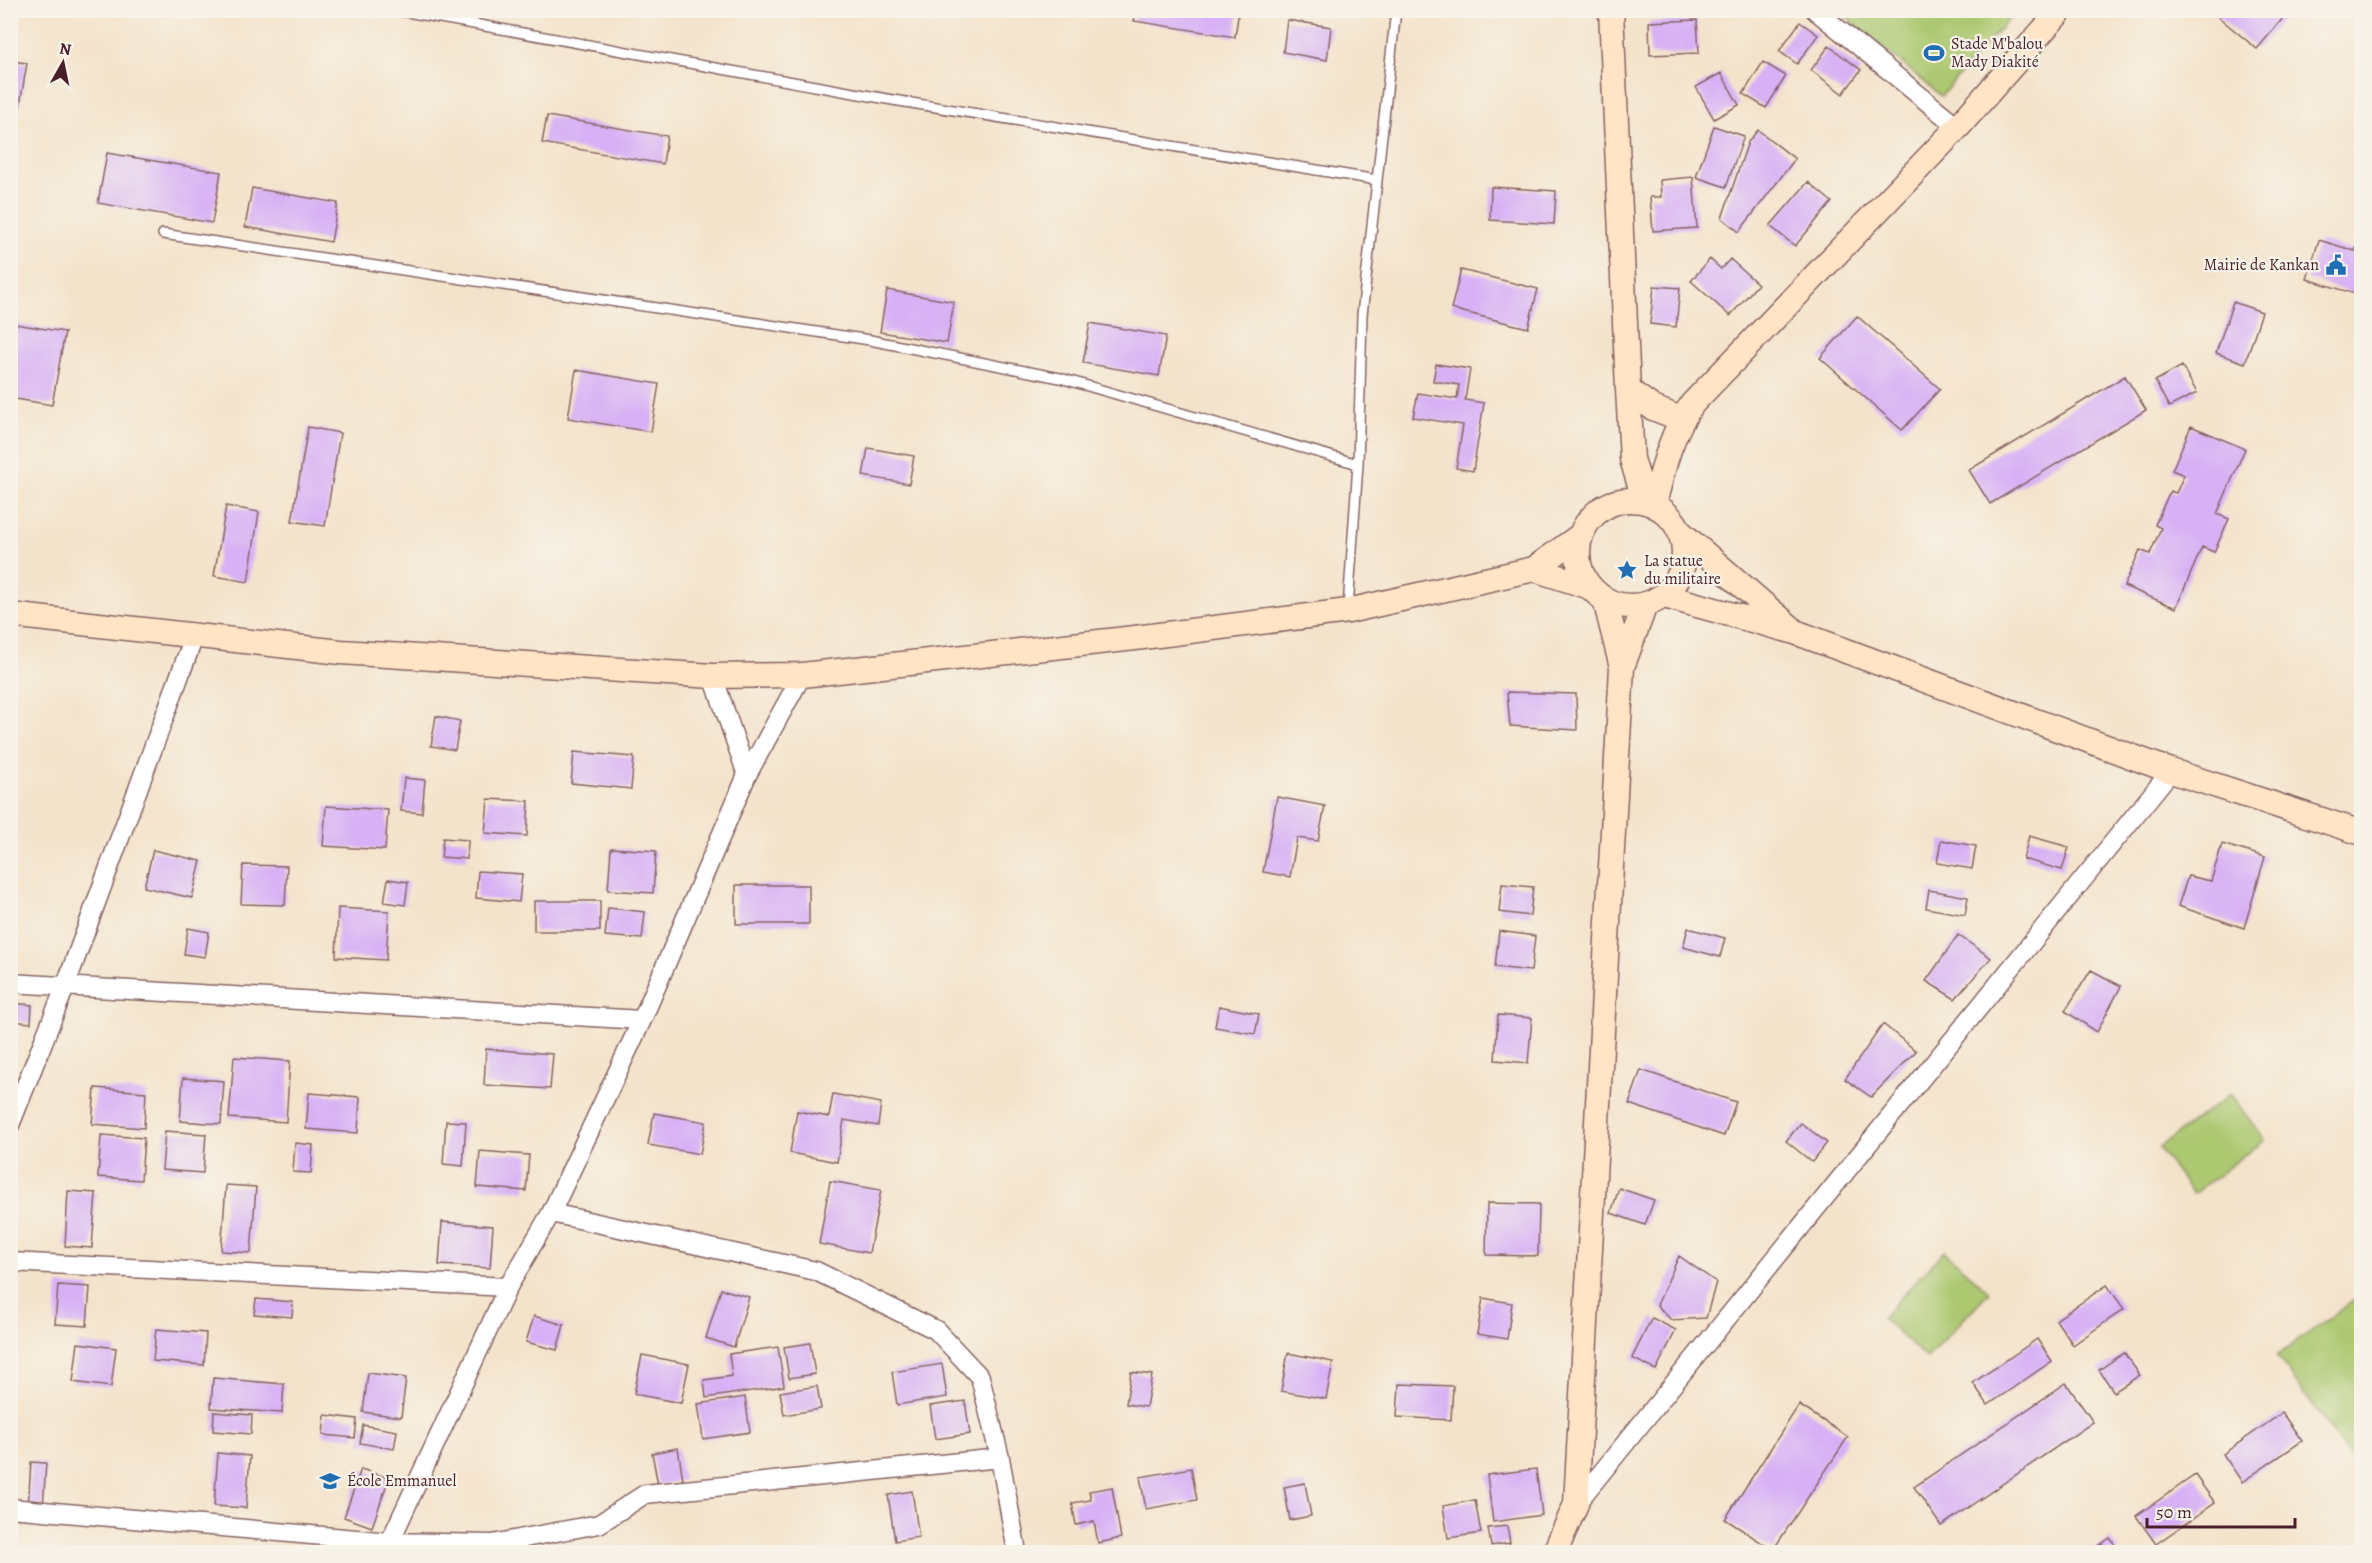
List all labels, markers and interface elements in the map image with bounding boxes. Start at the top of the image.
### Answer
north arrow [33,33,93,93]
place label: Stade M'balou Mady Diakité [1951,33,2043,73]
text: N [58,37,73,61]
sports icon: Stade M'balou Mady Diakité [1922,41,1946,65]
public building icon: Mairie de Kankan [2324,253,2348,277]
place label: Mairie de Kankan [2204,254,2319,276]
place label: La statue du militaire [1644,550,1721,590]
place icon: La statue du militaire [1615,558,1639,582]
school or university icon: École Emmanuel [318,1469,342,1493]
place label: École Emmanuel [347,1470,456,1492]
scale bar [2147,1491,2296,1529]
text: 50 m [2156,1500,2192,1524]

